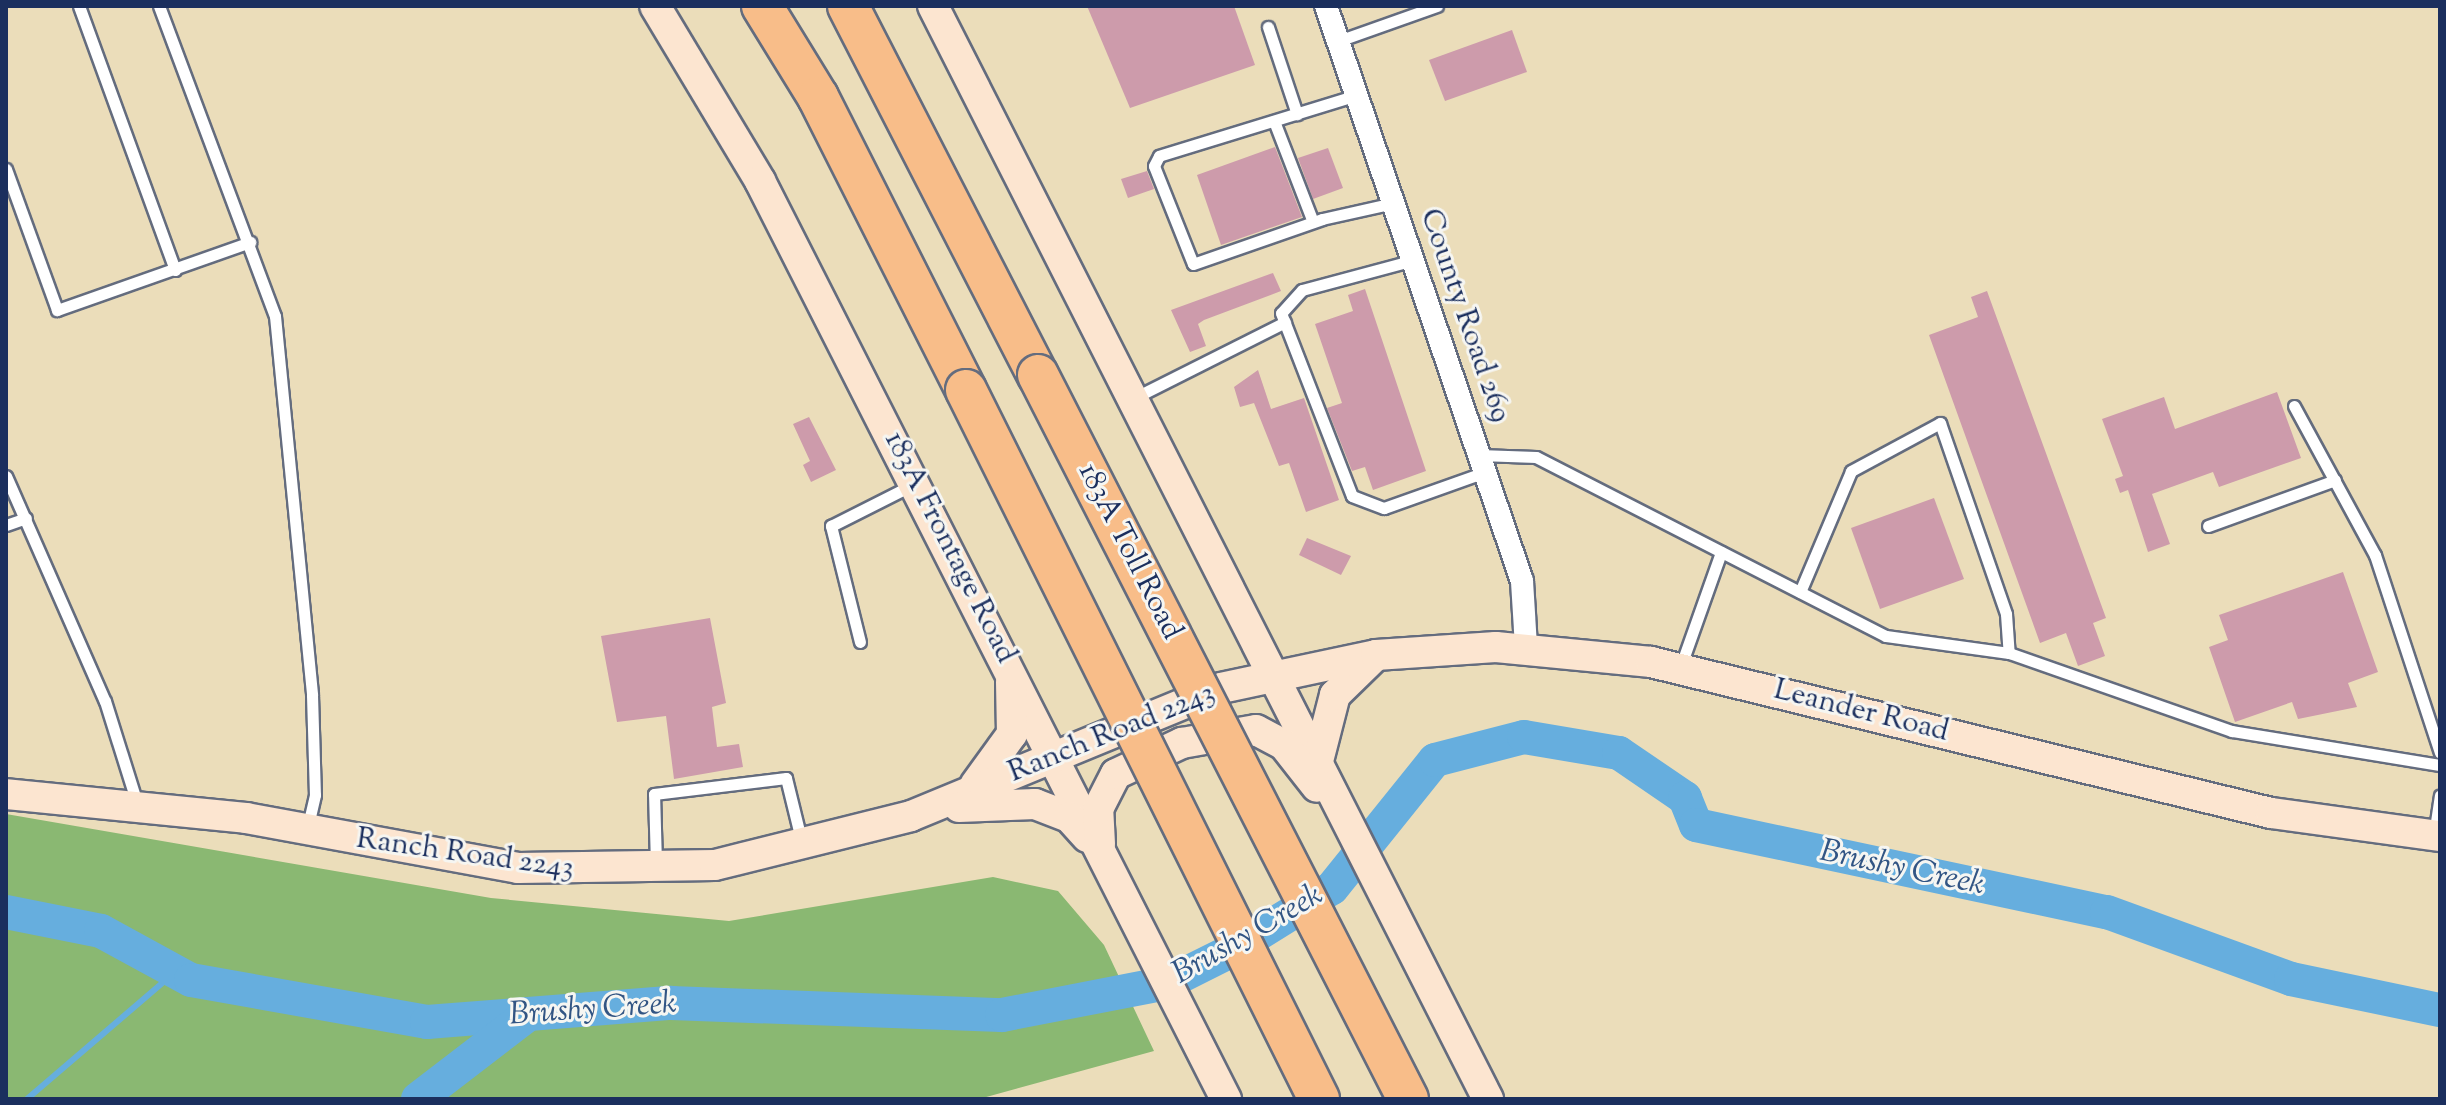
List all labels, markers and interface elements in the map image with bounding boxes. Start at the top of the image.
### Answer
street label: County Road 269 [1411,205,1517,427]
street label: 183A Frontage Road [875,426,1023,670]
street label: 183A Toll Road [1069,458,1189,646]
street label: Leander Road [1770,673,1952,751]
street label: Ranch Road 2243 [1004,676,1220,792]
street label: Ranch Road 2243 [354,822,576,888]
water label: Brushy Creek [1816,833,1988,905]
water label: Brushy Creek [1166,877,1330,993]
water label: Brushy Creek [508,985,678,1035]

